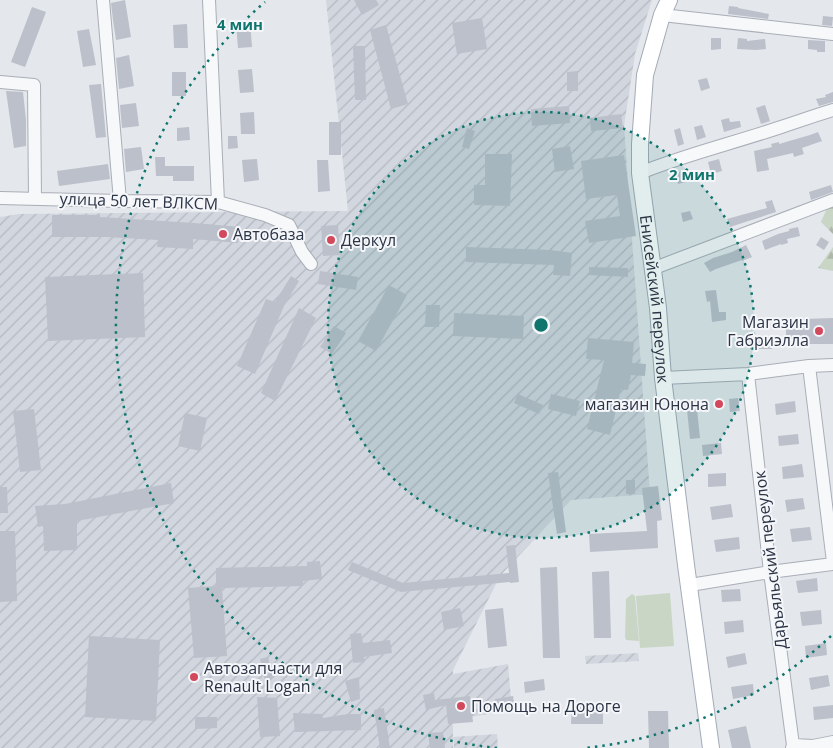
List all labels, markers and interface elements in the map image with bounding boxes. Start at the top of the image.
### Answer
text: 4 мин [217,14,263,34]
text: 2 мин [669,164,715,184]
street label: улица 50 лет ВЛКСМ [59,187,219,215]
street label: Енисейский переулок [635,213,675,385]
place label: Автобаза [233,223,305,245]
marker: Автобаза [217,228,229,240]
place label: Деркул [341,229,396,251]
marker: Деркул [325,234,337,246]
place label: Магазин Габриэлла [727,311,809,351]
centre of rings [532,316,550,334]
marker: Магазин Габриэлла [813,325,825,337]
place label: магазин Юнона [585,393,709,415]
marker: магазин Юнона [713,398,725,410]
street label: Дарьяльский переулок [748,469,792,651]
place label: Автозапчасти для Renault Logan [204,657,342,697]
marker: Автозапчасти для Renault Logan [188,671,200,683]
place label: Помощь на Дороге [471,695,621,717]
marker: Помощь на Дороге [455,700,467,712]

